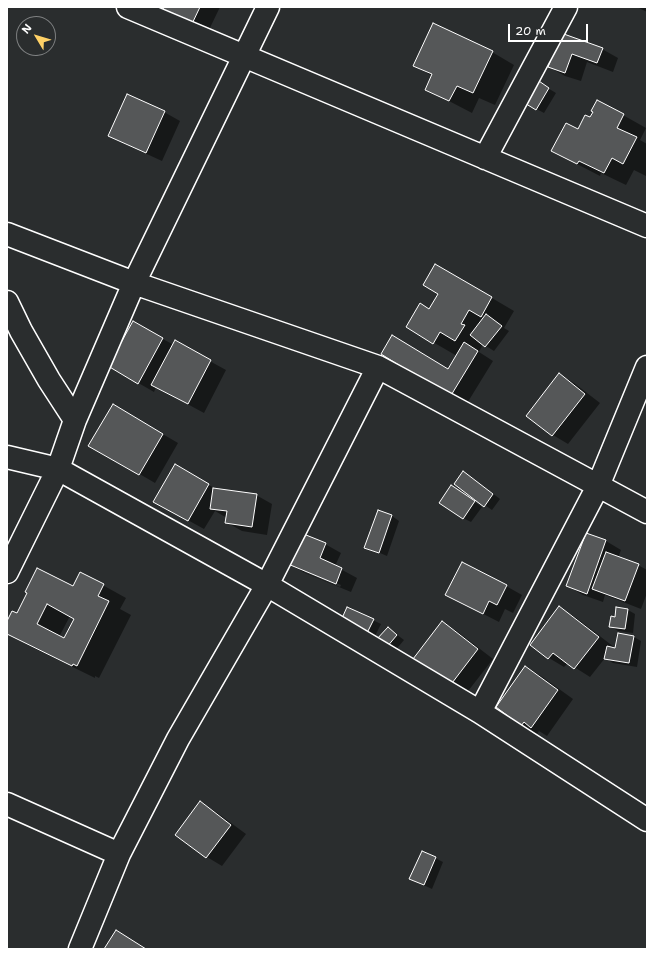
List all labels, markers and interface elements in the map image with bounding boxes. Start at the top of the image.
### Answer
north arrow [16,16,56,56]
scale bar [510,16,590,42]
text: N [18,21,36,37]
text: 20 m [515,23,546,39]

